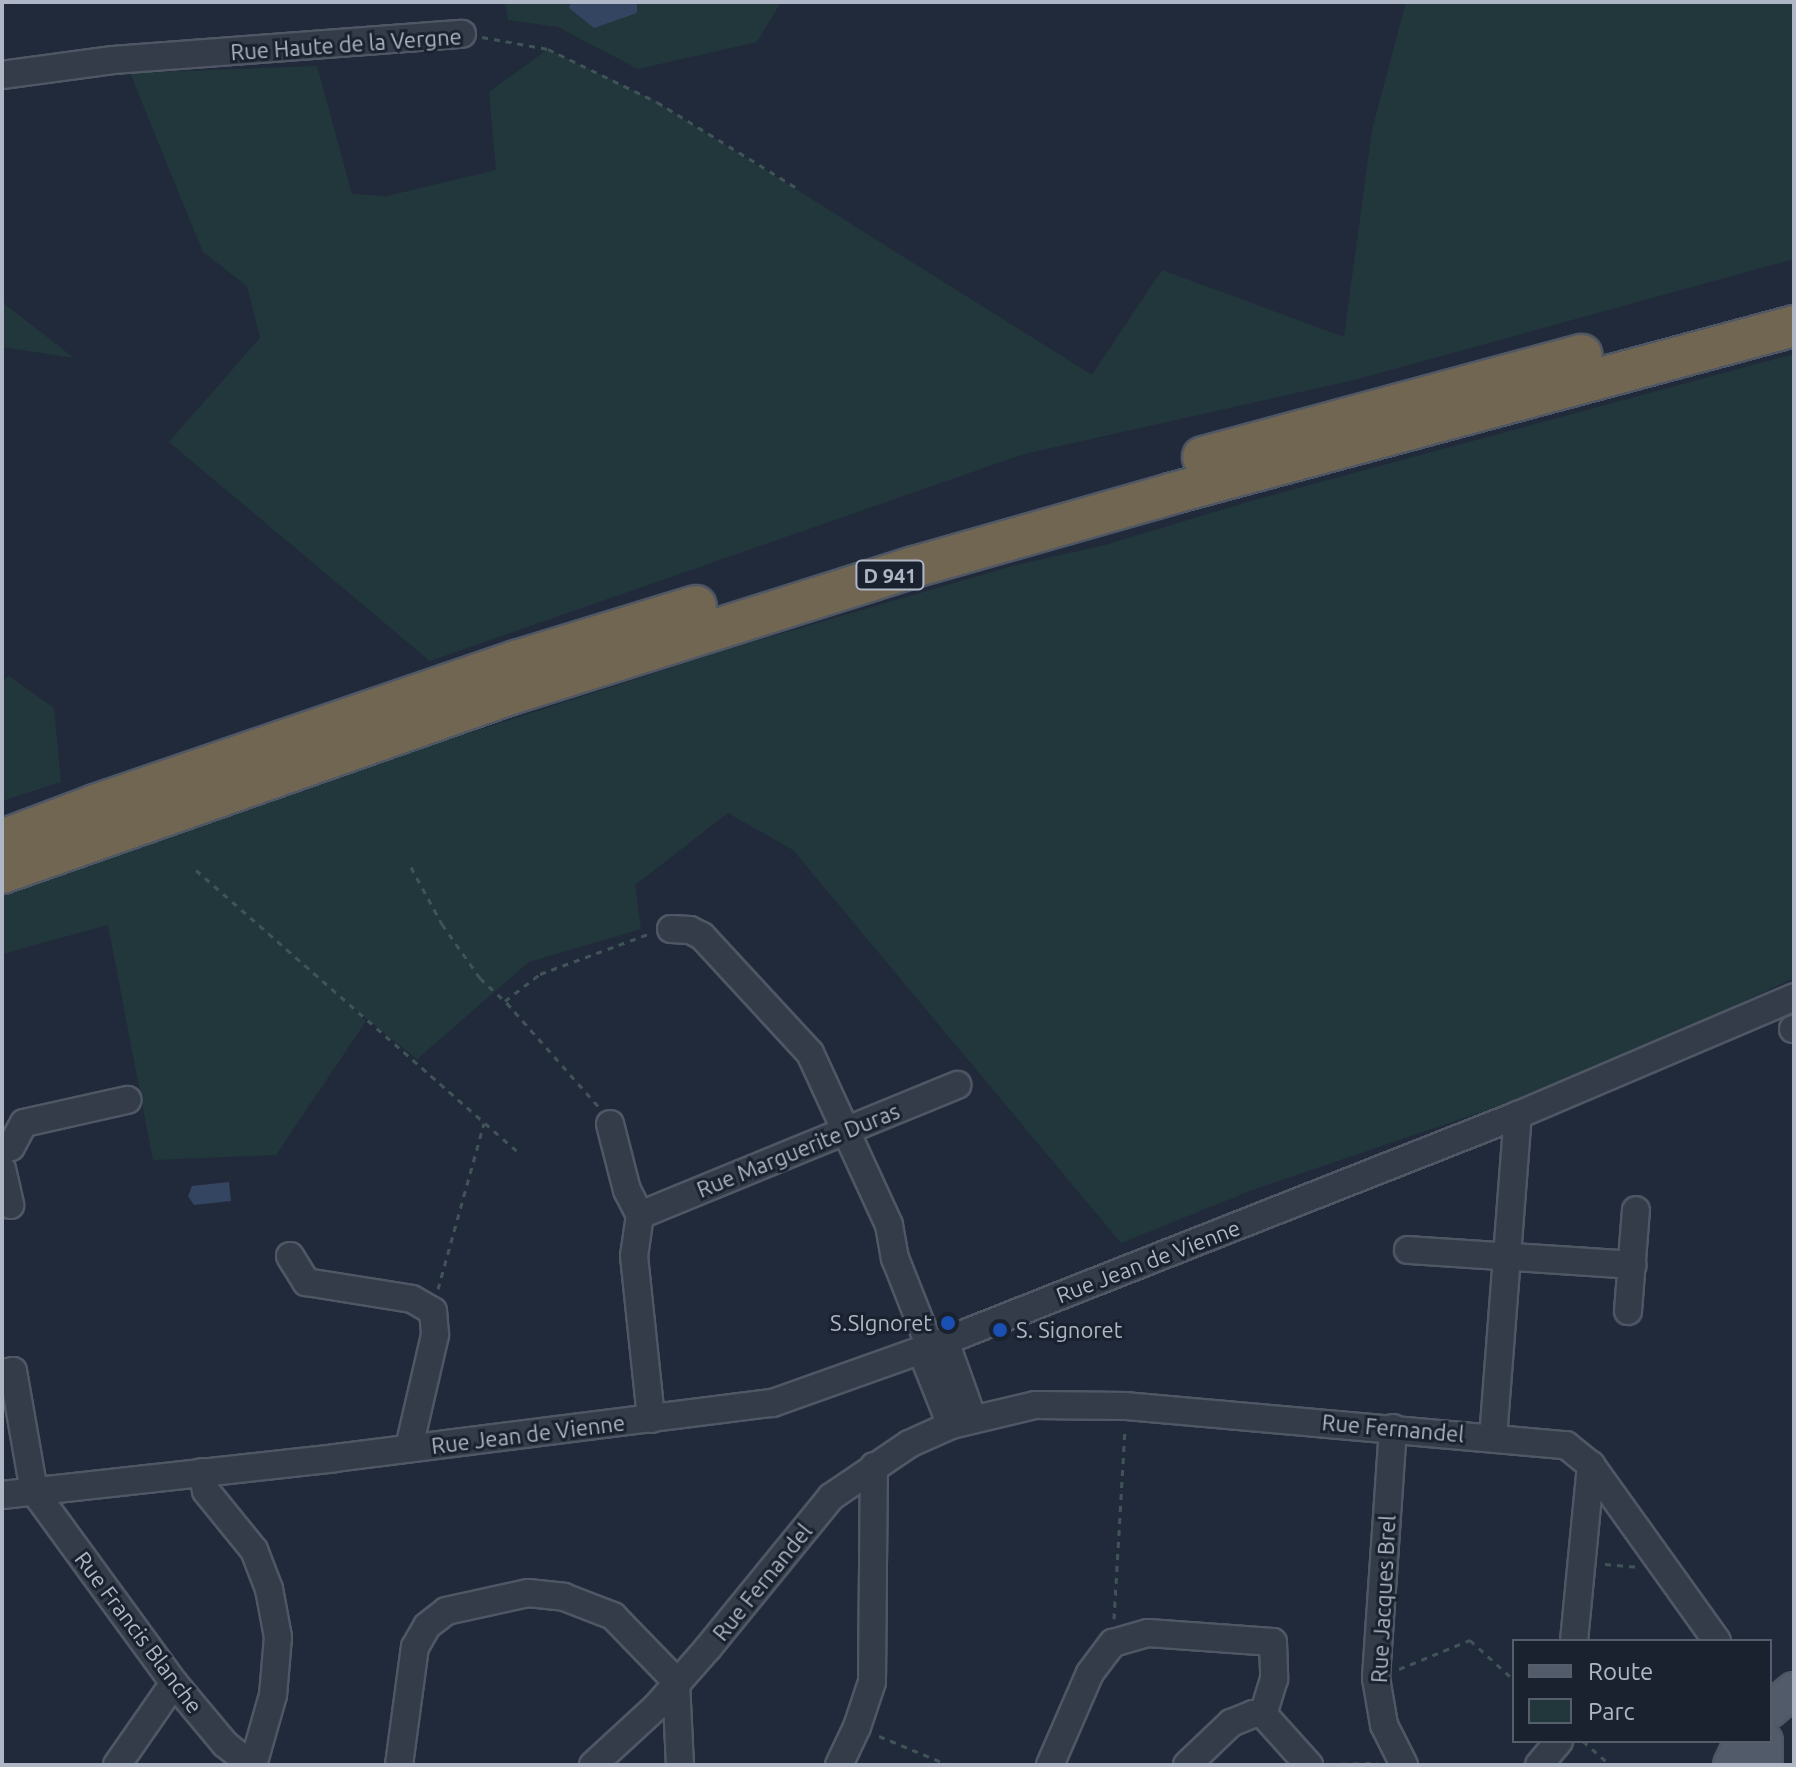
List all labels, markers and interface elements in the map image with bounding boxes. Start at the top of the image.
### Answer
street label: Rue Haute de la Vergne [230,23,462,65]
road number: D 941 [854,559,926,591]
street label: Rue Marguerite Duras [693,1097,903,1203]
street label: Rue Jean de Vienne [1052,1214,1244,1308]
place label: S.SIgnoret [830,1310,932,1336]
marker: S.SIgnoret [939,1314,957,1332]
place label: S. Signoret [1016,1317,1122,1343]
marker: S. Signoret [991,1321,1009,1339]
street label: Rue Jean de Vienne [430,1409,626,1459]
street label: Rue Fernandel [1321,1409,1465,1447]
street label: Rue Jacques Brel [1365,1514,1401,1684]
street label: Rue Fernandel [707,1518,817,1646]
street label: Rue Francis Blanche [70,1546,208,1718]
legend [1512,1639,1772,1743]
text: Route [1588,1658,1653,1685]
text: Parc [1588,1698,1635,1725]

